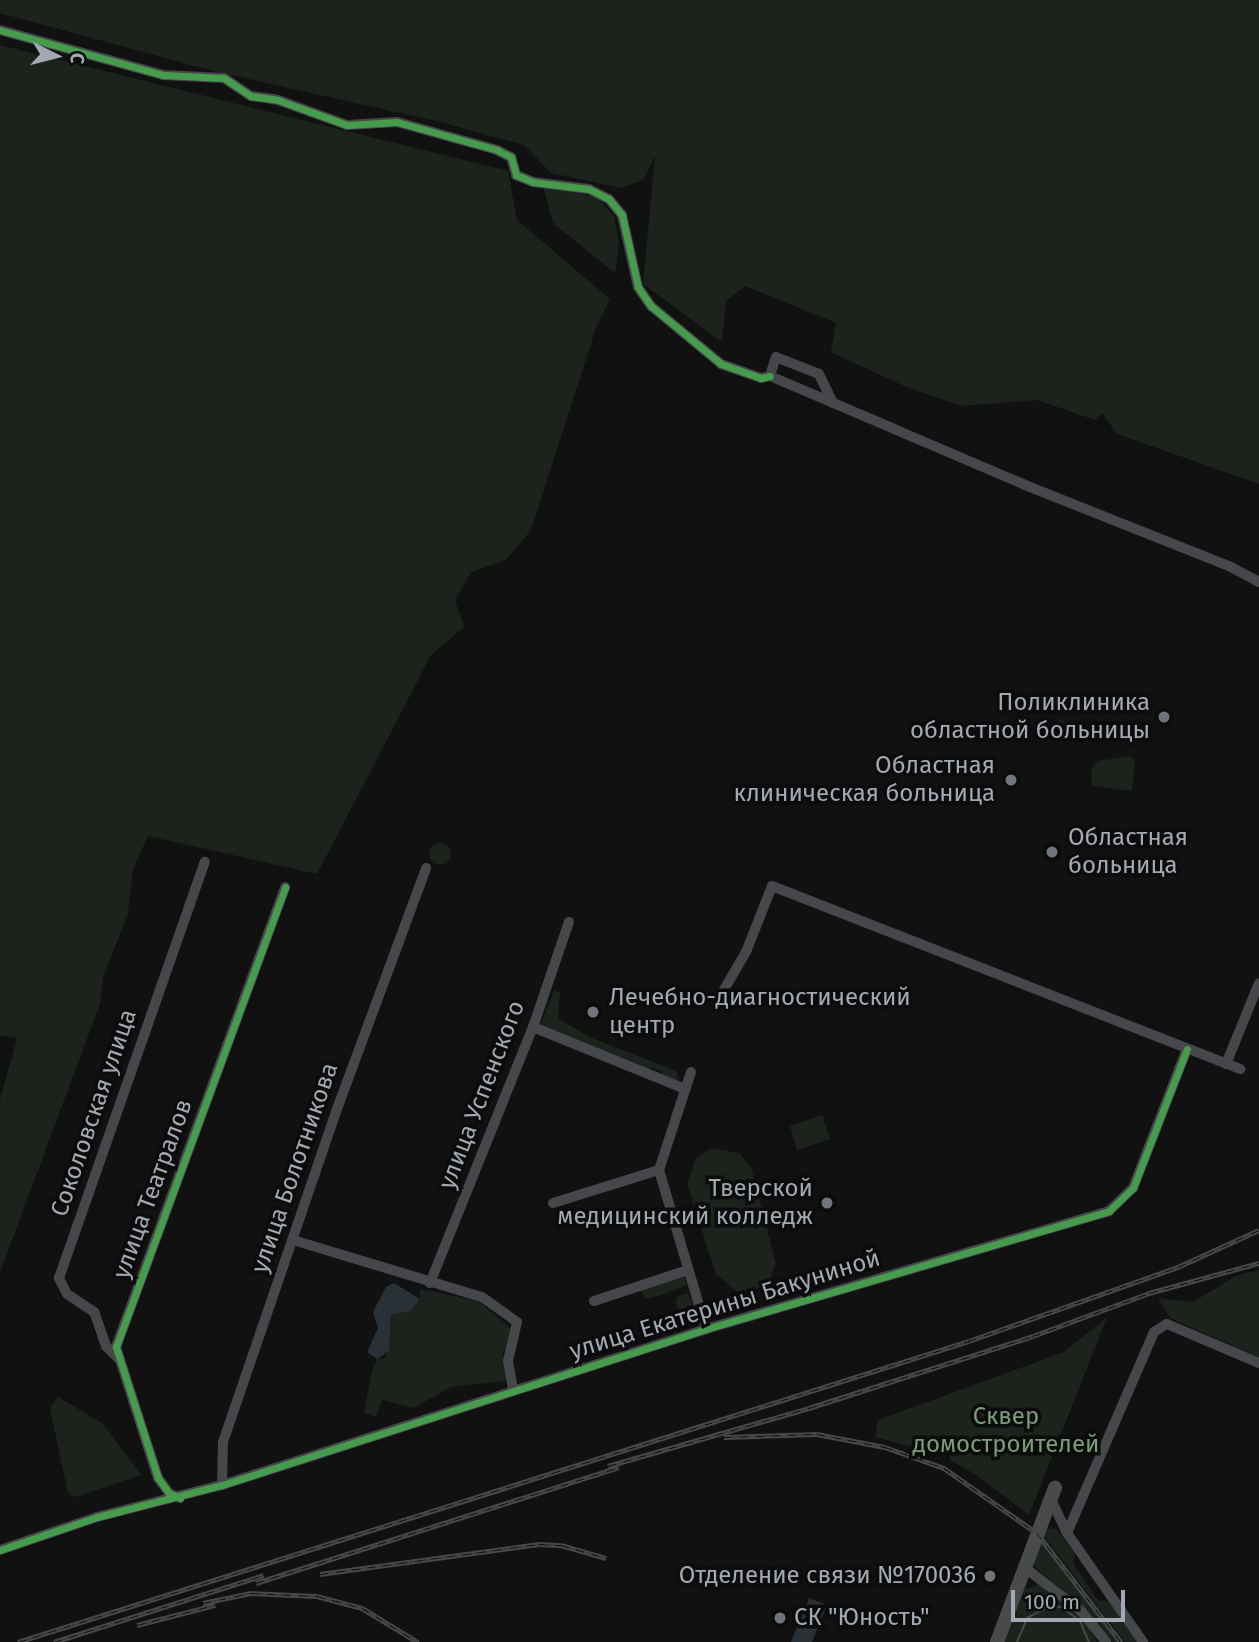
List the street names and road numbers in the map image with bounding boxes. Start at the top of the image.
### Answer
street label: улица Успенского [433,997,531,1193]
street label: Соколовская улица [45,1006,143,1220]
street label: улица Болотникова [246,1059,344,1277]
street label: улица Театралов [107,1095,199,1283]
street label: улица Екатерины Бакуниной [566,1244,884,1366]

